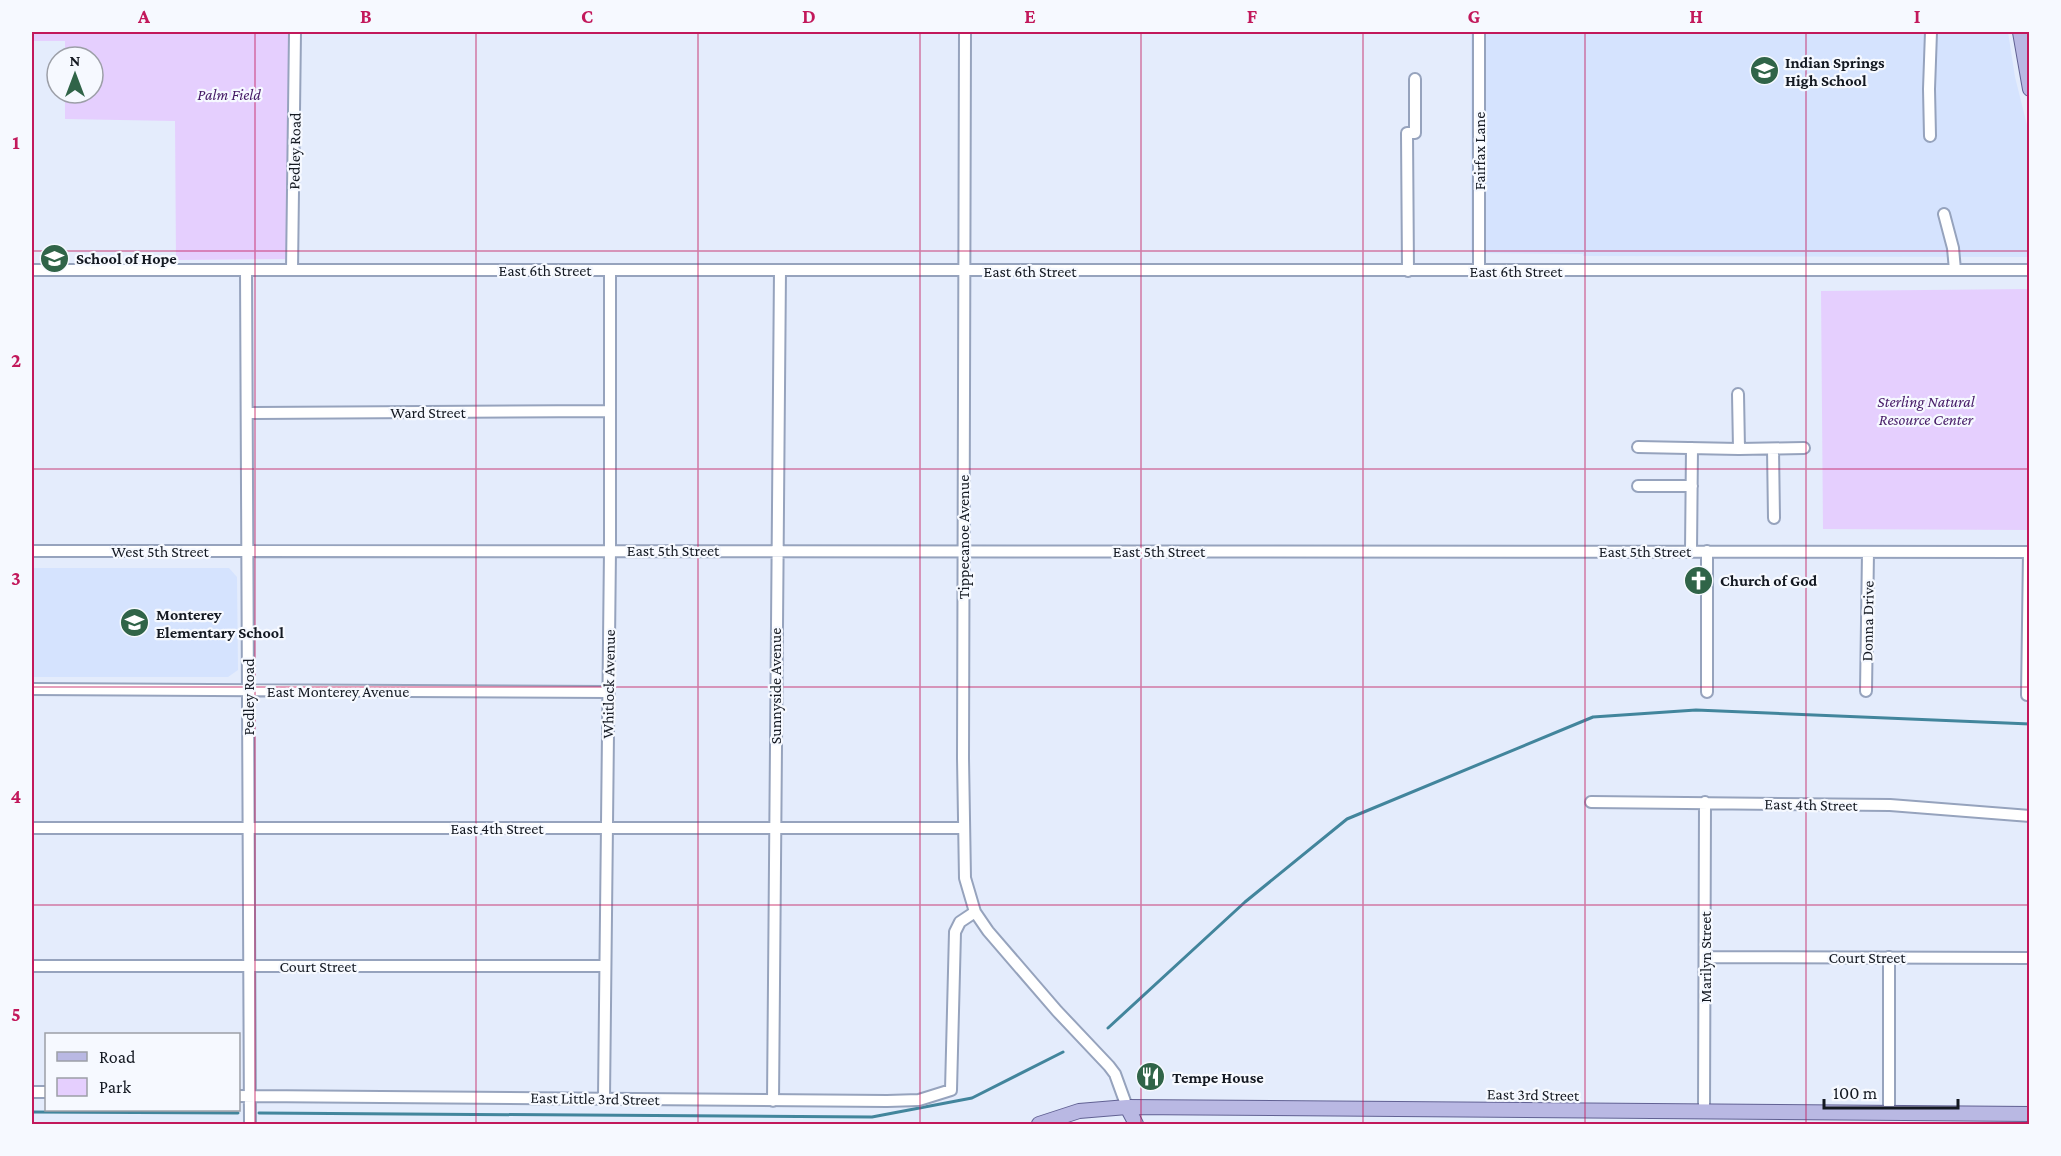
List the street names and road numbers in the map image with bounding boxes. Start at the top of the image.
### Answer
street label: Pedley Road [285,112,305,190]
street label: Fairfax Lane [1471,112,1488,190]
street label: East 6th Street [498,262,592,279]
street label: East 6th Street [983,263,1077,280]
street label: East 6th Street [1469,263,1563,280]
street label: Ward Street [390,404,467,421]
street label: Tippecanoe Avenue [955,475,973,599]
street label: East 5th Street [627,542,720,559]
street label: West 5th Street [111,543,209,560]
street label: East 5th Street [1113,543,1206,560]
street label: East 5th Street [1599,543,1692,560]
street label: Donna Drive [1858,580,1877,662]
street label: Sunnyside Avenue [767,628,785,744]
street label: Whitlock Avenue [599,629,618,739]
street label: Pedley Road [240,658,258,736]
street label: East Monterey Avenue [267,683,409,701]
street label: East 4th Street [1764,795,1858,814]
street label: East 4th Street [450,820,544,837]
street label: Marilyn Street [1697,911,1715,1003]
street label: Court Street [1828,949,1906,966]
street label: Court Street [279,958,357,975]
street label: East 3rd Street [1487,1085,1580,1104]
street label: East Little 3rd Street [530,1089,661,1108]

